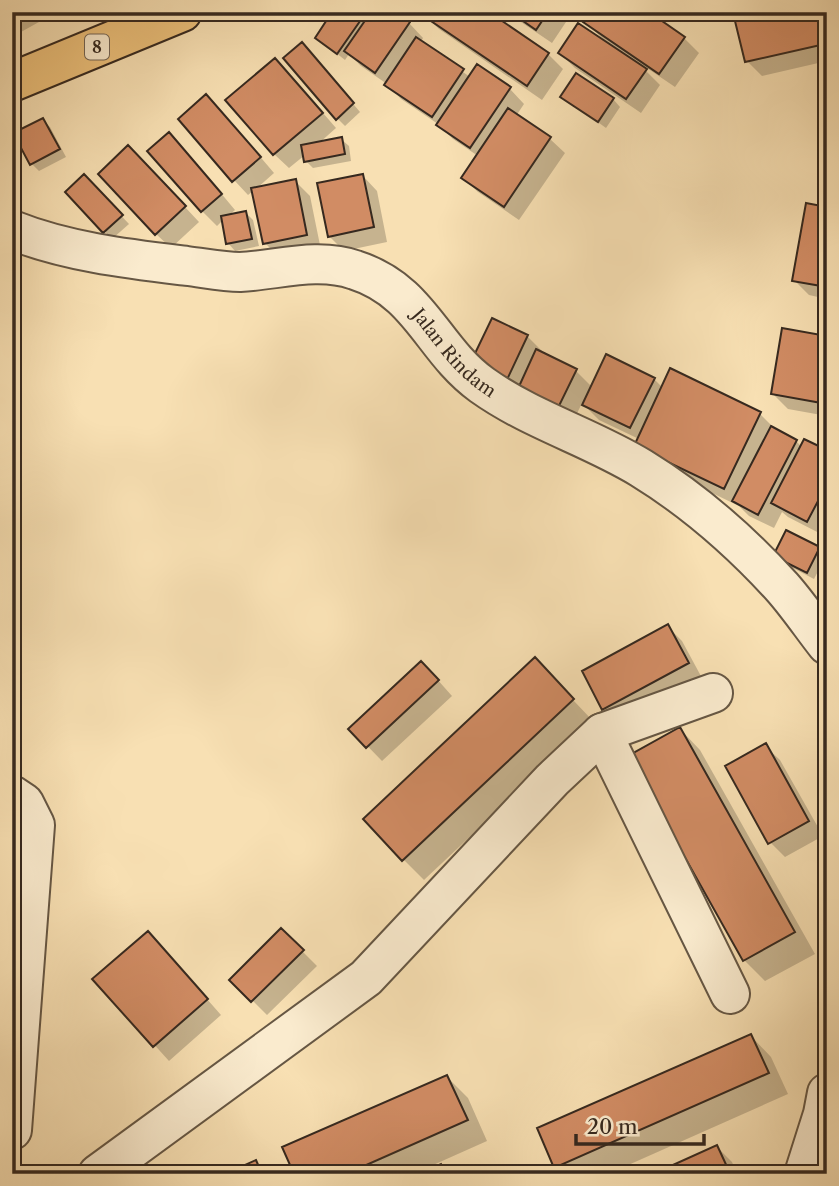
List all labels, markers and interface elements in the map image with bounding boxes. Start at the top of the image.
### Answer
road number: 8 [85,34,109,60]
street label: Jalan Rindam [406,302,500,402]
scale bar [576,1102,704,1146]
text: 20 m [587,1114,638,1139]

